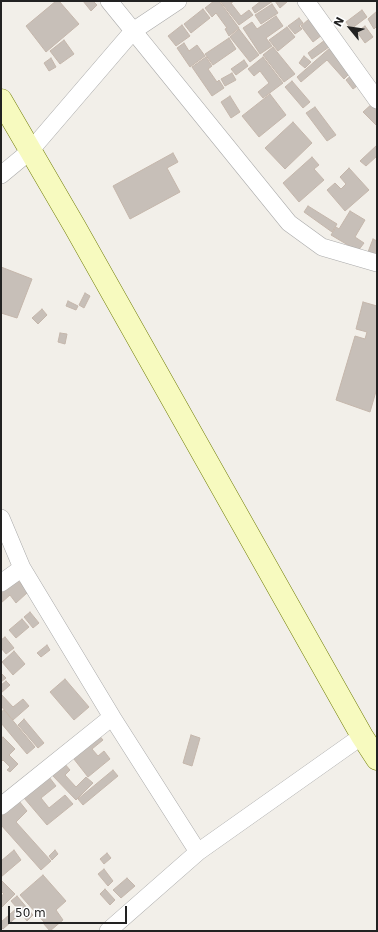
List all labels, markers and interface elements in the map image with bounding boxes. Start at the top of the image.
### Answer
north arrow [330,8,370,48]
text: N [331,15,347,29]
scale bar [10,898,129,924]
text: 50 m [15,906,46,920]

